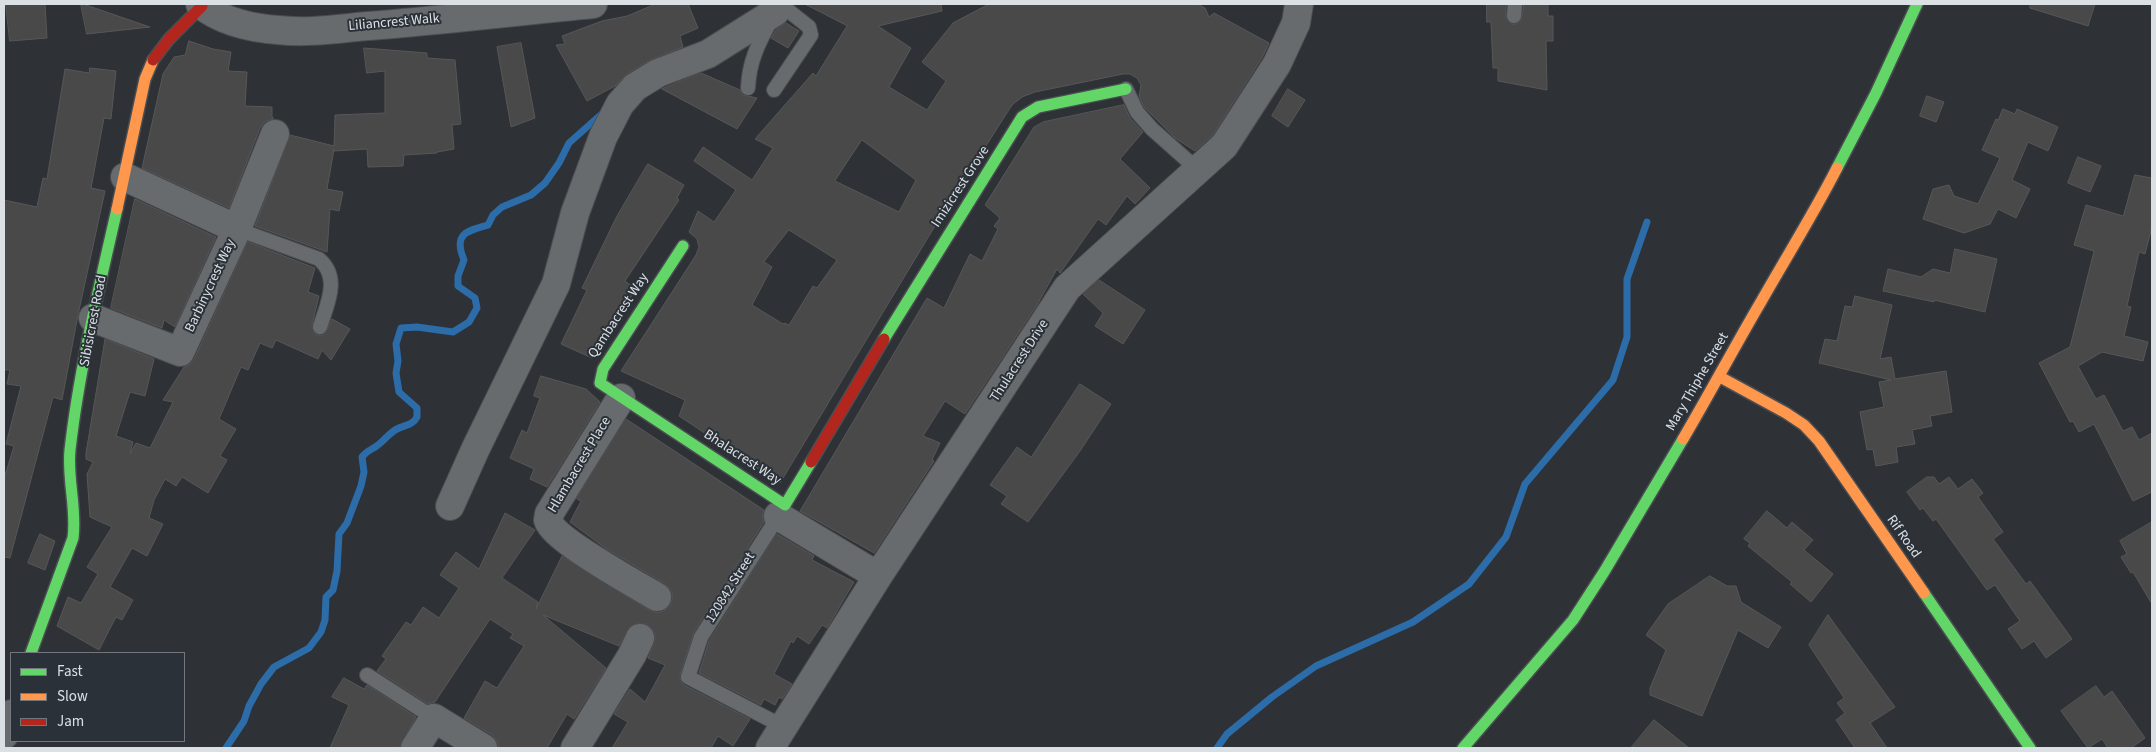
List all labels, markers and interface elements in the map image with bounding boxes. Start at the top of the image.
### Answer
street label: Liliancrest Walk [348,11,440,35]
street label: Imizicrest Grove [928,143,994,231]
street label: Barbinycrest Way [182,237,240,335]
street label: Qambacrest Way [585,270,653,362]
street label: Sibisicrest Road [77,274,111,368]
street label: Thulacrest Drive [987,317,1053,405]
street label: Mary Thiphe Street [1663,330,1733,434]
street label: Hlambacrest Place [545,414,615,516]
street label: Bhalacrest Way [700,427,784,489]
street label: Rif Road [1882,512,1924,562]
street label: 120842 Street [703,550,759,626]
legend [10,652,185,742]
text: Fast [57,661,83,682]
text: Slow [57,686,88,707]
text: Jam [57,711,84,732]

